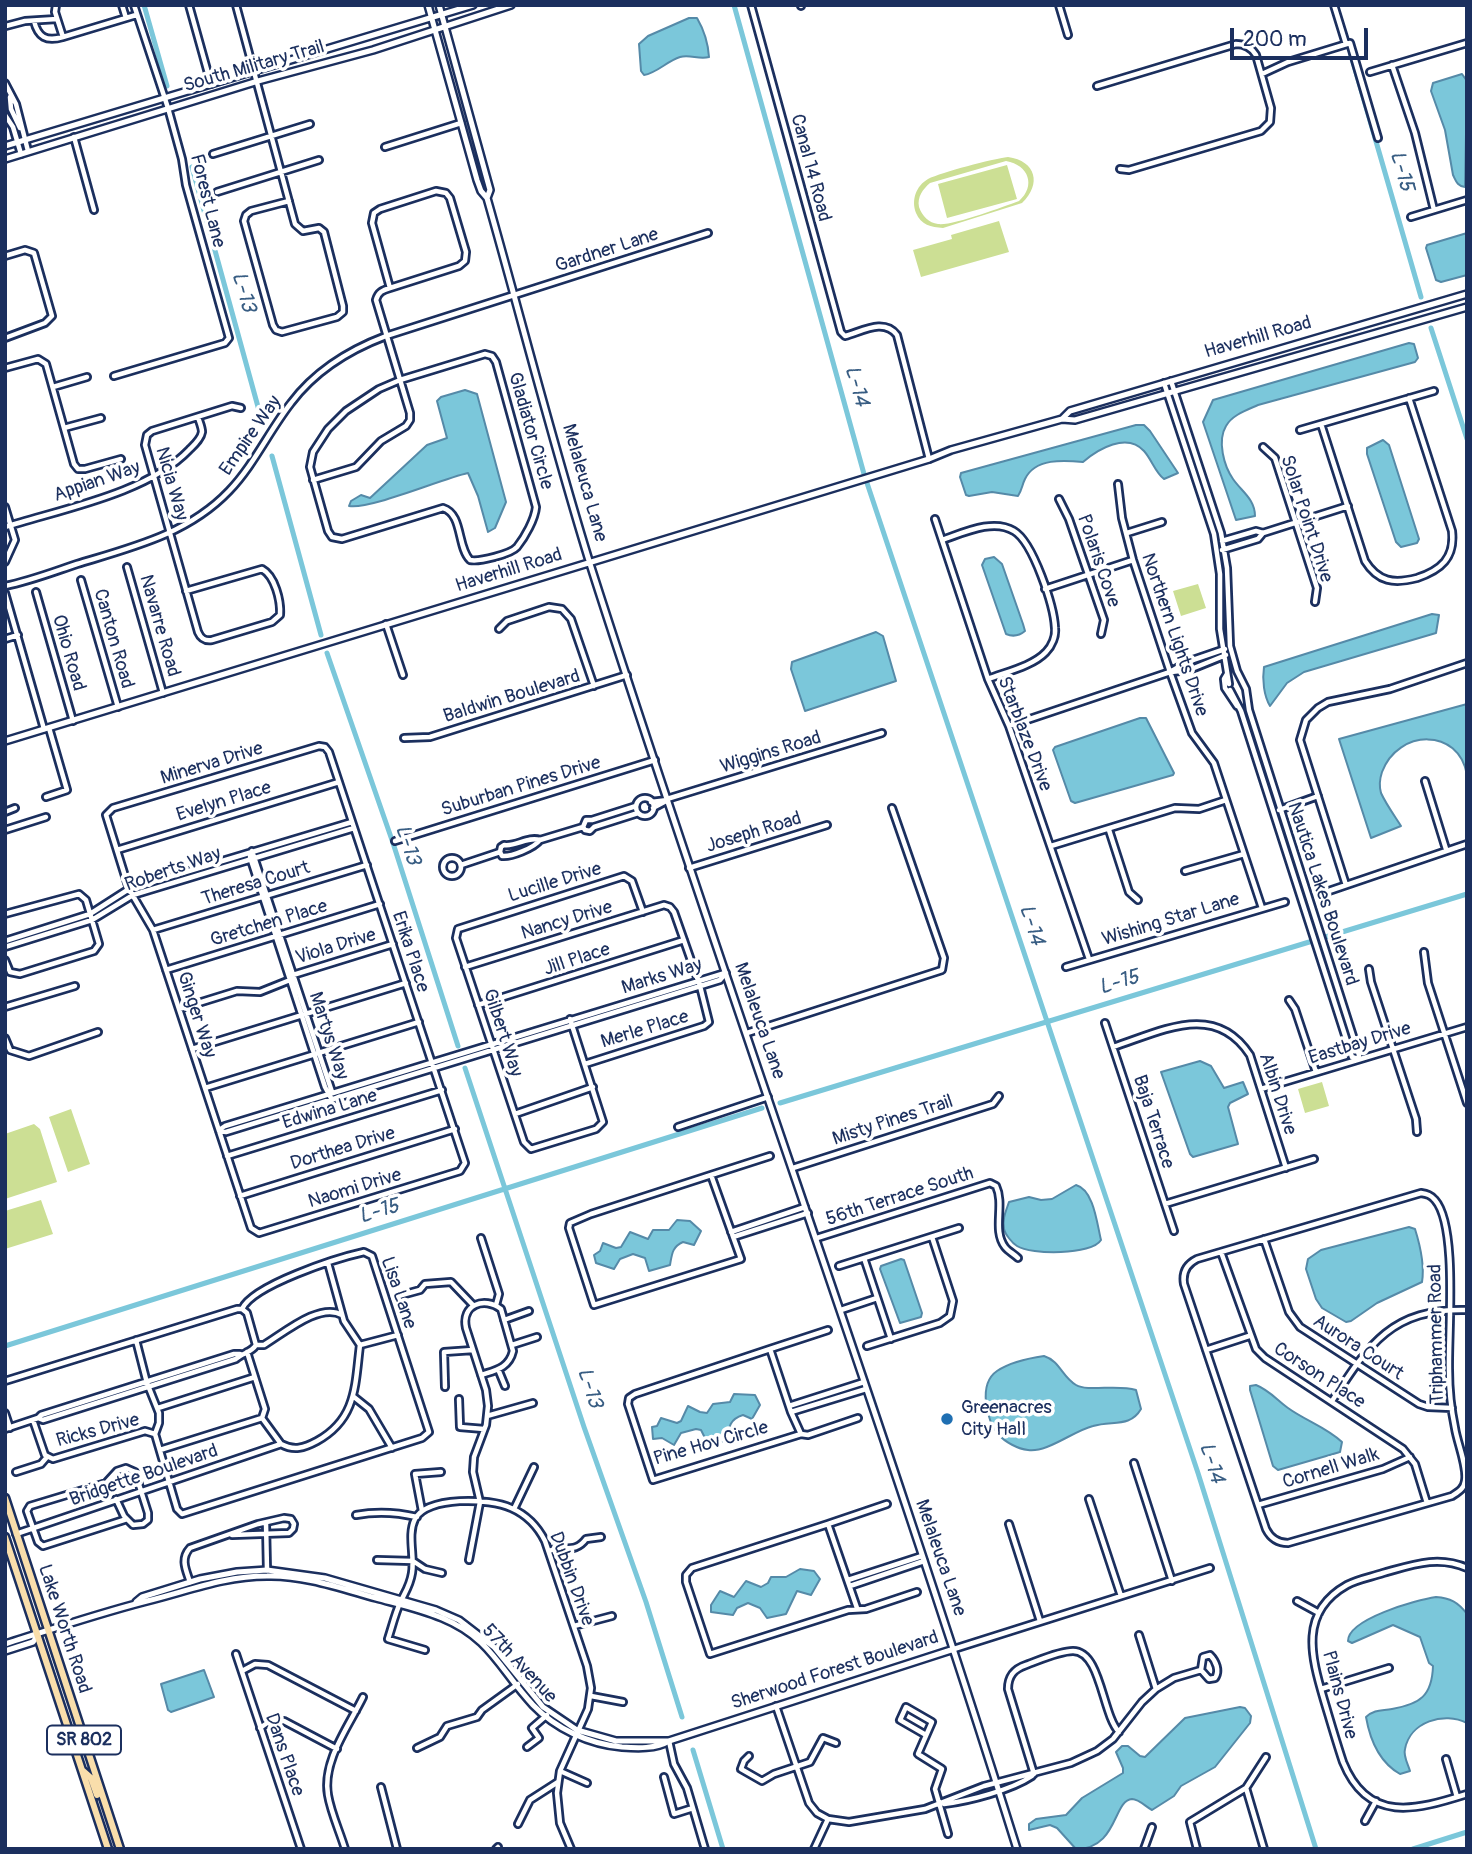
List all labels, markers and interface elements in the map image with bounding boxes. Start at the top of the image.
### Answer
scale bar [1234,14,1372,58]
text: 200 m [1243,26,1307,53]
street label: South Military Trail [181,36,327,98]
street label: Canal 14 Road [785,112,835,224]
water label: L-15 [1383,148,1419,194]
street label: Forest Lane [184,152,230,250]
street label: Gardner Lane [552,224,662,278]
water label: L-13 [225,269,261,315]
street label: Haverhill Road [1202,312,1314,364]
water label: L-14 [838,363,874,409]
street label: Gladiator Circle [502,370,558,492]
street label: Empire Way [215,392,287,480]
street label: Melaleuca Lane [556,421,612,545]
street label: Nicia Way [150,445,192,523]
street label: Solar Point Drive [1275,453,1337,585]
street label: Appian Way [51,457,143,507]
street label: Polaris Cove [1071,512,1125,610]
street label: Haverhill Road [453,544,565,598]
street label: Northern Lights Drive [1135,550,1213,720]
street label: Navarre Road [134,572,184,680]
street label: Canton Road [88,587,138,691]
street label: Ohio Road [46,612,90,694]
street label: Baldwin Boulevard [441,665,583,729]
street label: Starblaze Drive [992,673,1056,795]
street label: Wiggins Road [718,727,824,779]
street label: Minerva Drive [158,738,266,790]
street label: Suburban Pines Drive [438,752,604,822]
street label: Evelyn Place [174,777,274,827]
street label: Nautica Lakes Boulevard [1282,799,1362,989]
street label: Joseph Road [704,808,804,858]
water label: L-13 [389,822,425,868]
street label: Roberts Way [122,843,224,897]
street label: Theresa Court [199,857,313,911]
street label: Lucille Drive [506,858,604,908]
street label: Wishing Star Lane [1100,888,1242,952]
street label: Gretchen Place [208,895,330,953]
street label: Nancy Drive [519,896,615,946]
water label: L-14 [1013,902,1049,948]
street label: Erika Place [386,909,434,995]
street label: Viola Drive [293,924,379,970]
street label: Jill Place [541,939,613,981]
street label: Marks Way [619,954,705,1000]
street label: Melaleuca Lane [728,960,790,1082]
water label: L-15 [1096,965,1142,1001]
street label: Ginger Way [171,969,221,1061]
street label: Gilbert Way [477,986,527,1080]
street label: Martys Way [303,989,353,1083]
street label: Merle Place [598,1006,692,1054]
street label: Eastbay Drive [1306,1018,1414,1070]
street label: Albin Drive [1253,1050,1301,1138]
street label: Baja Terrace [1127,1072,1179,1172]
street label: Edwina Lane [280,1085,380,1135]
street label: Misty Pines Trail [830,1091,956,1151]
street label: Dorthea Drive [288,1122,398,1176]
street label: 56th Terrace South [823,1162,977,1232]
street label: Naomi Drive [306,1164,404,1214]
water label: L-15 [356,1194,402,1230]
street label: Lisa Lane [375,1254,421,1332]
street label: Triphammer Road [1424,1264,1450,1404]
street label: Aurora Court [1308,1310,1408,1386]
street label: Corson Place [1269,1338,1369,1414]
water label: L-13 [571,1365,607,1411]
place label: Greenacres City Hall [961,1397,1052,1441]
street label: Ricks Drive [54,1409,142,1453]
marker: Greenacres City Hall [939,1411,955,1427]
street label: Pine Hov Circle [651,1417,771,1471]
street label: Bridgette Boulevard [67,1440,221,1512]
water label: L-14 [1193,1440,1229,1486]
street label: Cornell Walk [1280,1444,1382,1494]
street label: Melaleuca Lane [909,1497,971,1619]
street label: Dubbin Drive [543,1529,599,1629]
street label: Lake Worth Road [32,1562,96,1696]
street label: 57th Avenue [477,1620,561,1708]
street label: Sherwood Forest Boulevard [728,1627,942,1715]
street label: Plains Drive [1316,1648,1362,1742]
street label: Dans Place [259,1711,309,1799]
road number: SR 802 [47,1726,121,1755]

